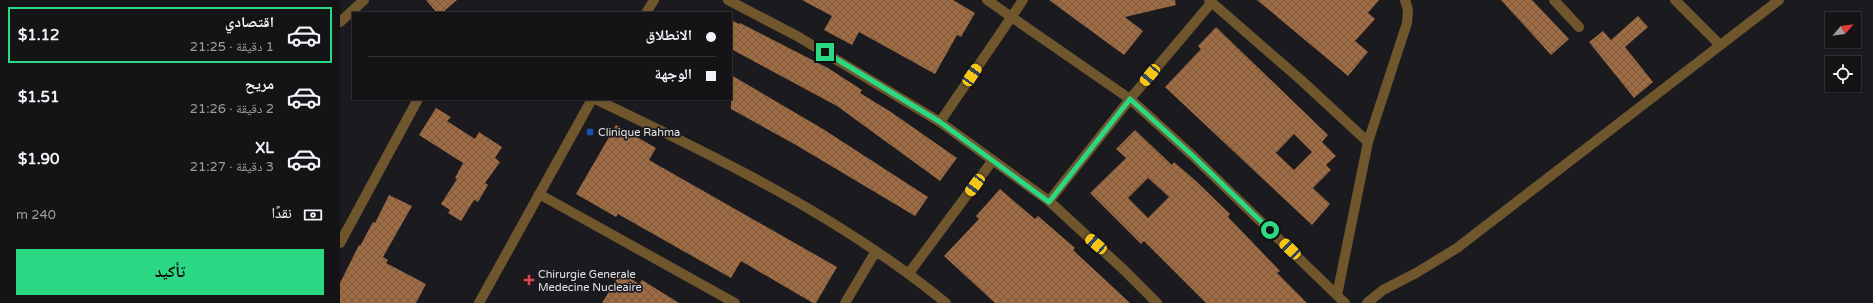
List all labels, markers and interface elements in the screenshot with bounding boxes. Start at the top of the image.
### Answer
north arrow [1825,12,1861,48]
map controls [1825,12,1861,92]
text: اقتصادي [225,13,274,31]
icon: car [286,17,322,53]
text: $1.12 [18,26,59,44]
text: الانطلاق [646,26,692,44]
text: 1 دقيقة · 21:25 [190,39,274,55]
route end [816,43,834,61]
button: locate [1825,56,1861,92]
car [960,62,984,88]
car [1138,62,1162,88]
text: الوجهة [654,65,692,83]
text: مريح [245,75,274,93]
icon: car [286,79,322,115]
text: $1.51 [18,88,59,106]
text: 2 دقيقة · 21:26 [190,101,274,117]
place label: Clinique Rahma [598,126,680,139]
marker: Clinique Rahma [585,127,595,137]
text: XL [255,139,274,157]
icon: car [286,141,322,177]
text: $1.90 [18,150,59,168]
text: 3 دقيقة · 21:27 [190,159,274,175]
car [963,172,987,198]
text: نقدًا [271,204,292,222]
icon: cash [302,204,324,226]
text: 240 m [16,207,56,223]
route start [1261,221,1279,239]
car [1083,232,1109,256]
car [1277,236,1303,262]
button: تأكيد [16,249,324,295]
place label: Chirurgie Generale Medecine Nucleaire [538,268,642,294]
marker: Chirurgie Generale Medecine Nucleaire [523,274,535,286]

